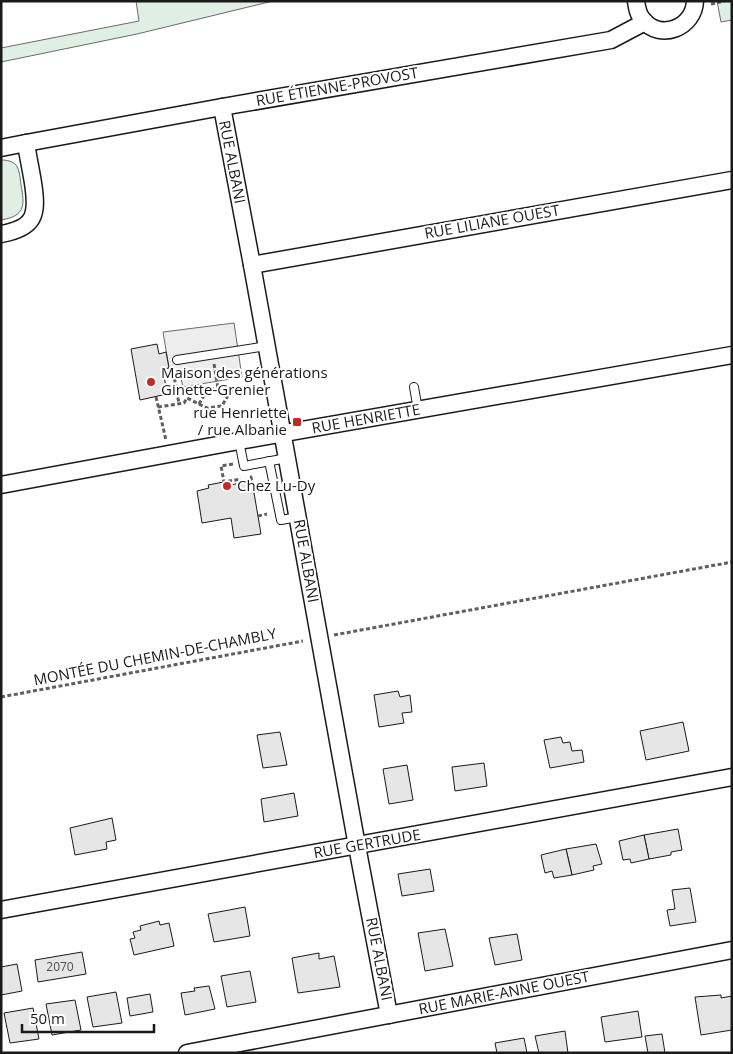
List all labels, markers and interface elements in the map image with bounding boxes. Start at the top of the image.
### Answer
street label: RUE ÉTIENNE-PROVOST [254,62,420,110]
street label: RUE ALBANI [215,118,251,205]
street label: RUE LILIANE OUEST [423,199,562,243]
place label: Maison des générations Ginette-Grenier [161,362,328,399]
marker: Maison des générations Ginette-Grenier [145,376,157,388]
street label: RUE HENRIETTE [310,399,422,437]
place label: rue Henriette / rue Albanie [193,402,287,439]
marker: rue Henriette / rue Albanie [291,416,303,428]
place label: Chez Lu-Dy [237,475,316,495]
marker: Chez Lu-Dy [221,480,233,492]
street label: RUE ALBANI [290,518,324,604]
street label: MONTÉE DU CHEMIN-DE-CHAMBLY [32,623,279,689]
street label: RUE GERTRUDE [312,824,422,862]
street label: RUE ALBANI [362,915,398,1002]
house number: 2070 [46,958,74,975]
street label: RUE MARIE-ANNE OUEST [417,965,592,1018]
scale bar [22,1002,155,1034]
text: 50 m [30,1008,65,1028]

